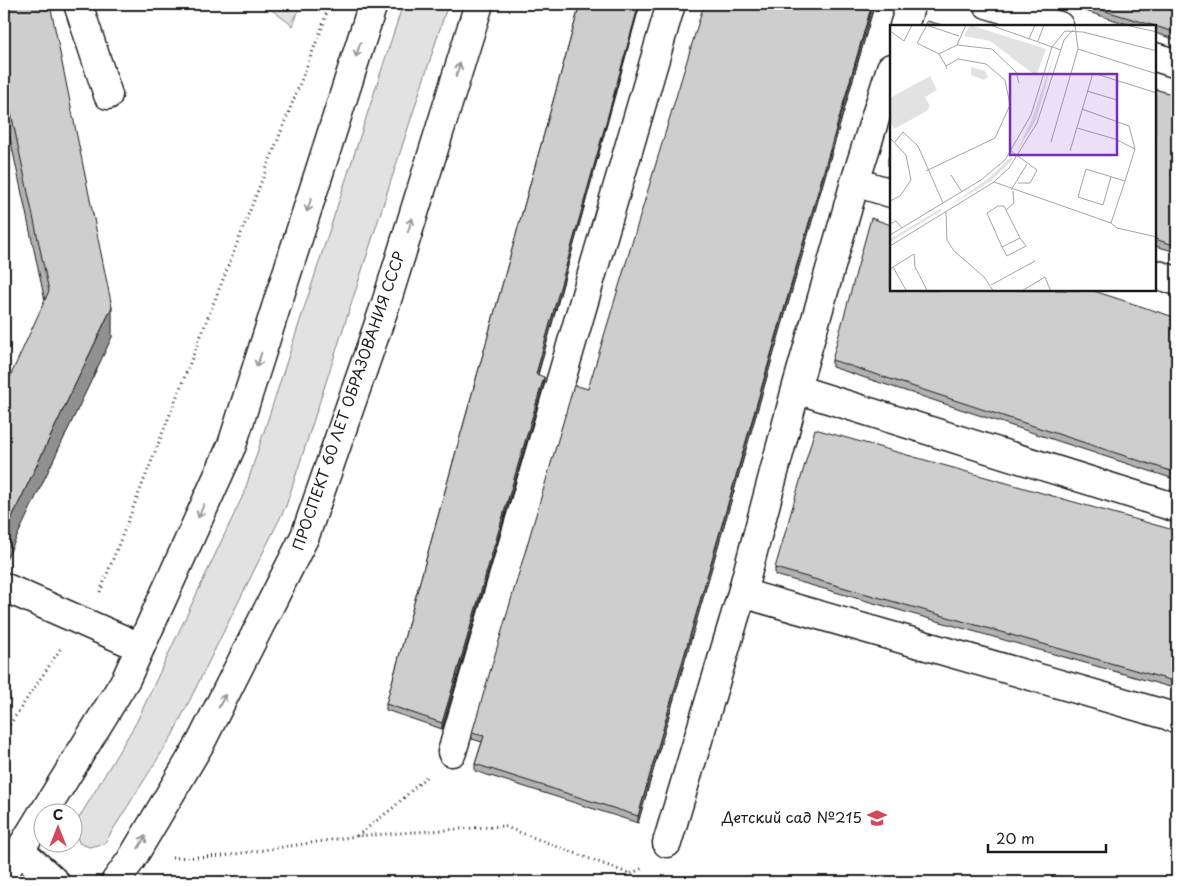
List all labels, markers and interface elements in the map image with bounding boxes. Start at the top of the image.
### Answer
inset map [890,25,1156,291]
one-way arrow [353,42,363,58]
one-way arrow [454,62,464,78]
one-way arrow [304,197,313,212]
one-way arrow [406,218,416,234]
street label: ПРОСПЕКТ 60 ЛЕТ ОБРАЗОВАНИЯ СССР [285,248,410,553]
one-way arrow [254,351,264,367]
one-way arrow [196,503,206,518]
one-way arrow [217,693,227,708]
north arrow [32,804,82,854]
text: С [53,804,63,825]
place label: Детский сад №215 [721,805,862,828]
school or university icon: Детский сад №215 [866,807,888,829]
scale bar [988,821,1106,853]
text: 20 m [996,826,1035,849]
one-way arrow [137,835,147,850]

